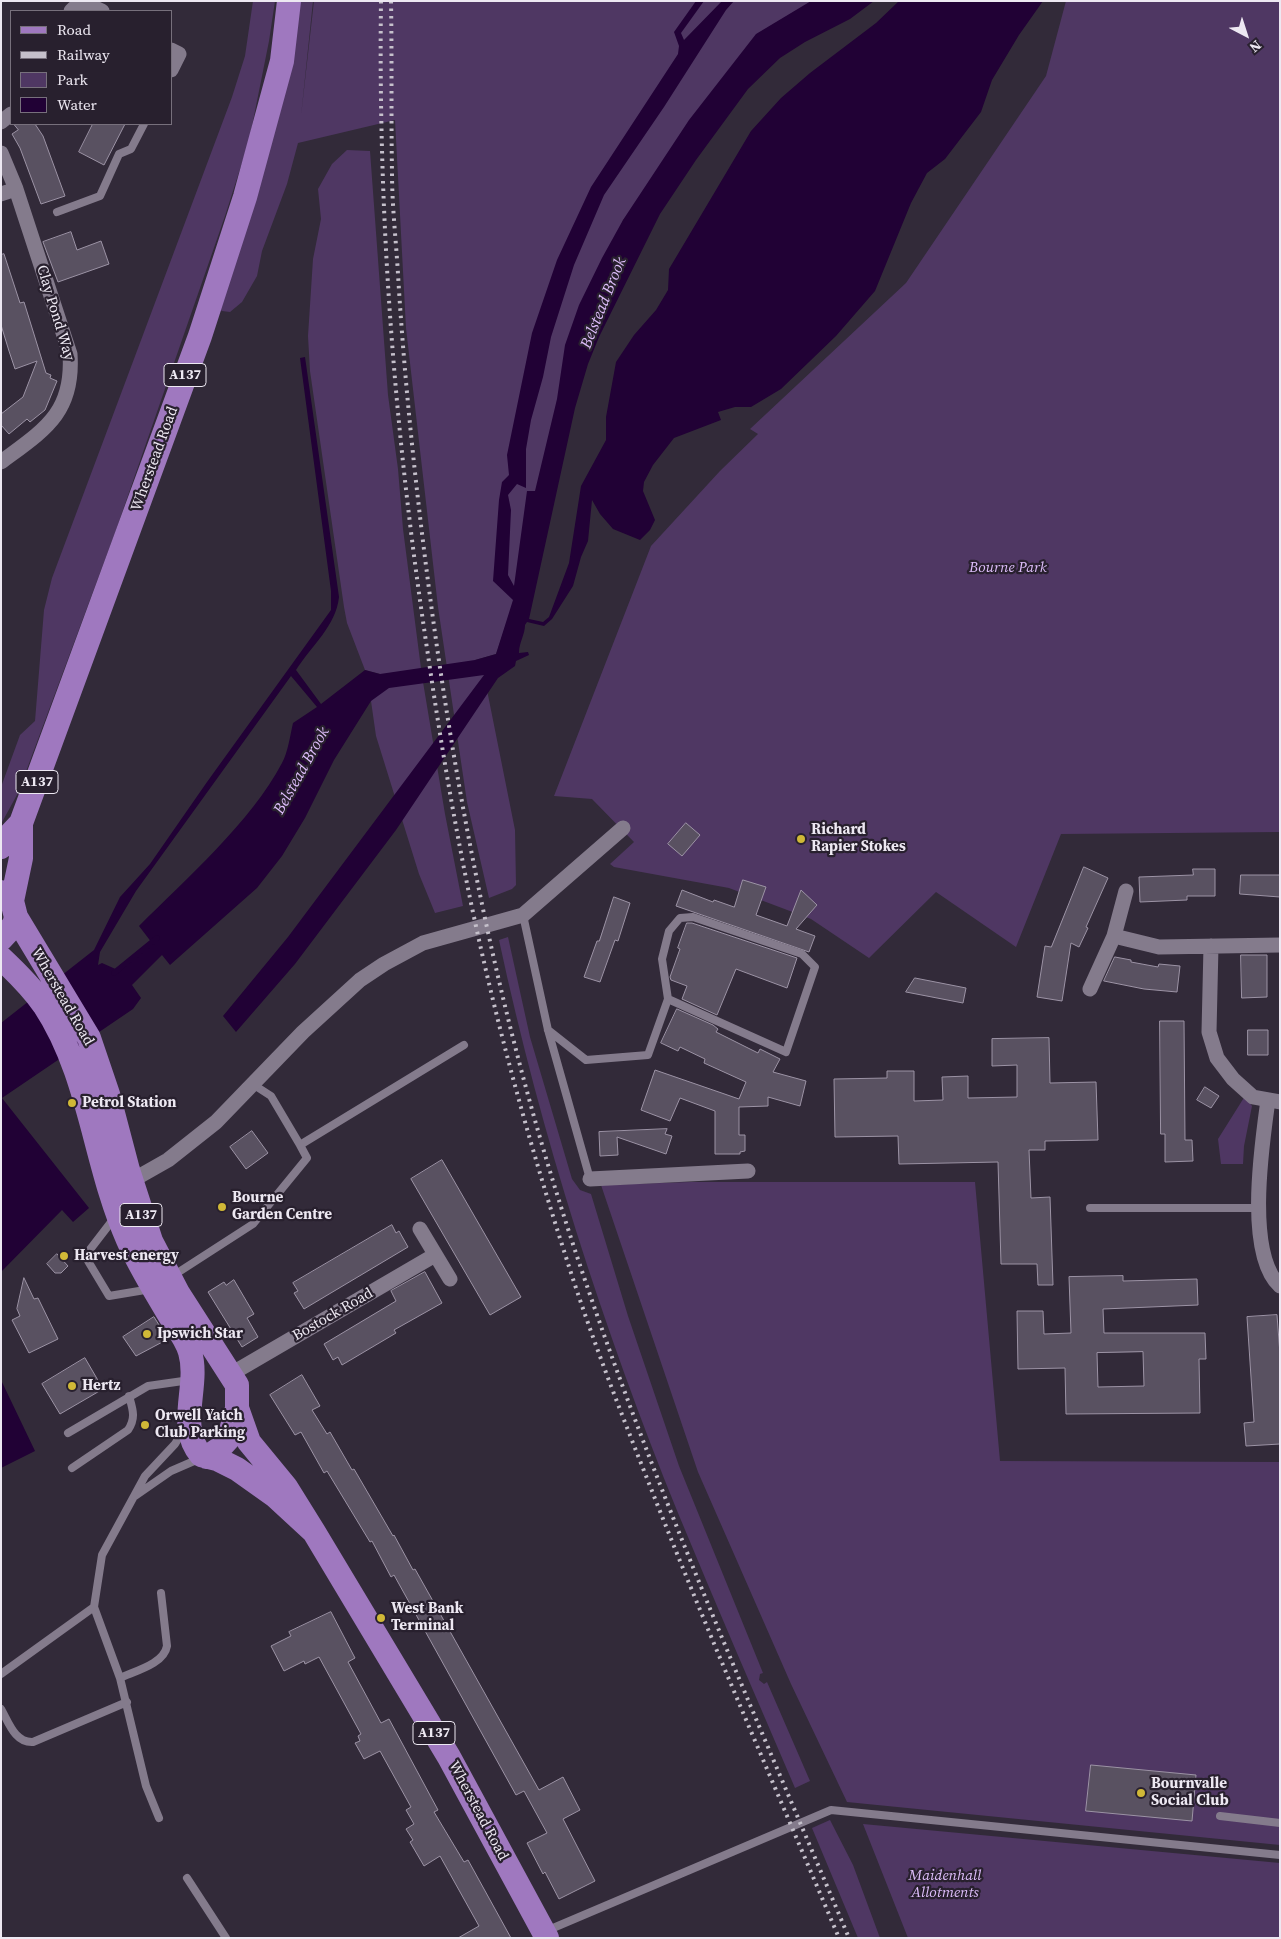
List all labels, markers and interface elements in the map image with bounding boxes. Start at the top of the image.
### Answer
legend [10,10,172,125]
north arrow [1221,10,1271,60]
text: Road [57,19,91,40]
text: N [1245,36,1266,57]
text: Railway [57,44,110,65]
text: Park [57,69,88,90]
text: Water [57,94,97,115]
water label: Belstead Brook [577,255,631,351]
street label: Clay Pond Way [32,263,78,363]
road number: A137 [164,364,206,386]
street label: Wherstead Road [128,404,182,514]
park label: Bourne Park [969,559,1047,577]
water label: Belstead Brook [270,724,334,818]
road number: A137 [16,770,58,794]
place label: Richard Rapier Stokes [811,821,906,856]
marker: Richard Rapier Stokes [795,833,807,845]
street label: Wherstead Road [27,945,97,1049]
place label: Petrol Station [82,1094,176,1112]
marker: Petrol Station [66,1097,78,1109]
place label: Bourne Garden Centre [232,1189,332,1224]
marker: Bourne Garden Centre [216,1201,228,1213]
road number: A137 [120,1204,162,1226]
place label: Harvest energy [74,1247,179,1265]
marker: Harvest energy [58,1250,70,1262]
street label: Bostock Road [289,1285,377,1345]
place label: Ipswich Star [157,1325,243,1343]
marker: Ipswich Star [141,1328,153,1340]
place label: Hertz [82,1377,120,1395]
marker: Hertz [66,1380,78,1392]
place label: Orwell Yatch Club Parking [155,1407,245,1442]
marker: Orwell Yatch Club Parking [139,1419,151,1431]
place label: West Bank Terminal [391,1600,464,1635]
marker: West Bank Terminal [375,1612,387,1624]
road number: A137 [413,1722,455,1745]
street label: Wherstead Road [444,1758,512,1864]
place label: Bournvalle Social Club [1151,1775,1229,1810]
marker: Bournvalle Social Club [1135,1787,1147,1799]
park label: Maidenhall Allotments [909,1867,981,1902]

